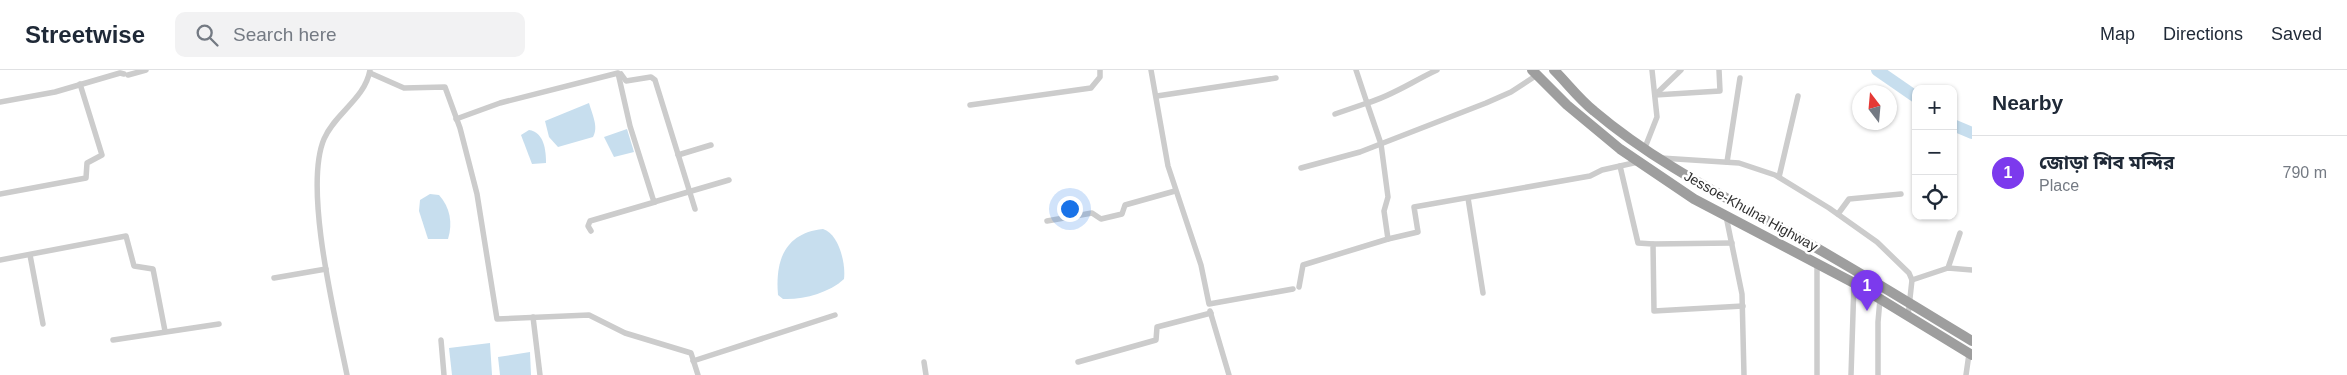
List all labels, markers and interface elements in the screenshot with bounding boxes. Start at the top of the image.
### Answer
search box [175,12,525,57]
text: Streetwise [25,21,145,48]
icon: search [193,21,221,49]
text: Search here [233,24,337,45]
text: Map [2100,24,2135,44]
text: Directions [2163,24,2243,44]
text: Saved [2271,24,2322,44]
north arrow [1852,85,1897,130]
map controls [1912,85,1957,220]
button: + [1912,85,1957,130]
text: Nearby [1992,91,2063,114]
button: − [1912,130,1957,175]
text: জোড়া শিব মন্দির [2039,152,2174,173]
text: 1 [2004,164,2012,181]
text: 790 m [2283,164,2327,181]
street label: Jessoe-Khulna Highway [1681,168,1821,254]
button: locate [1912,175,1957,220]
text: Place [2039,177,2079,194]
your location [1057,196,1083,222]
pin: 1 [1851,270,1883,311]

